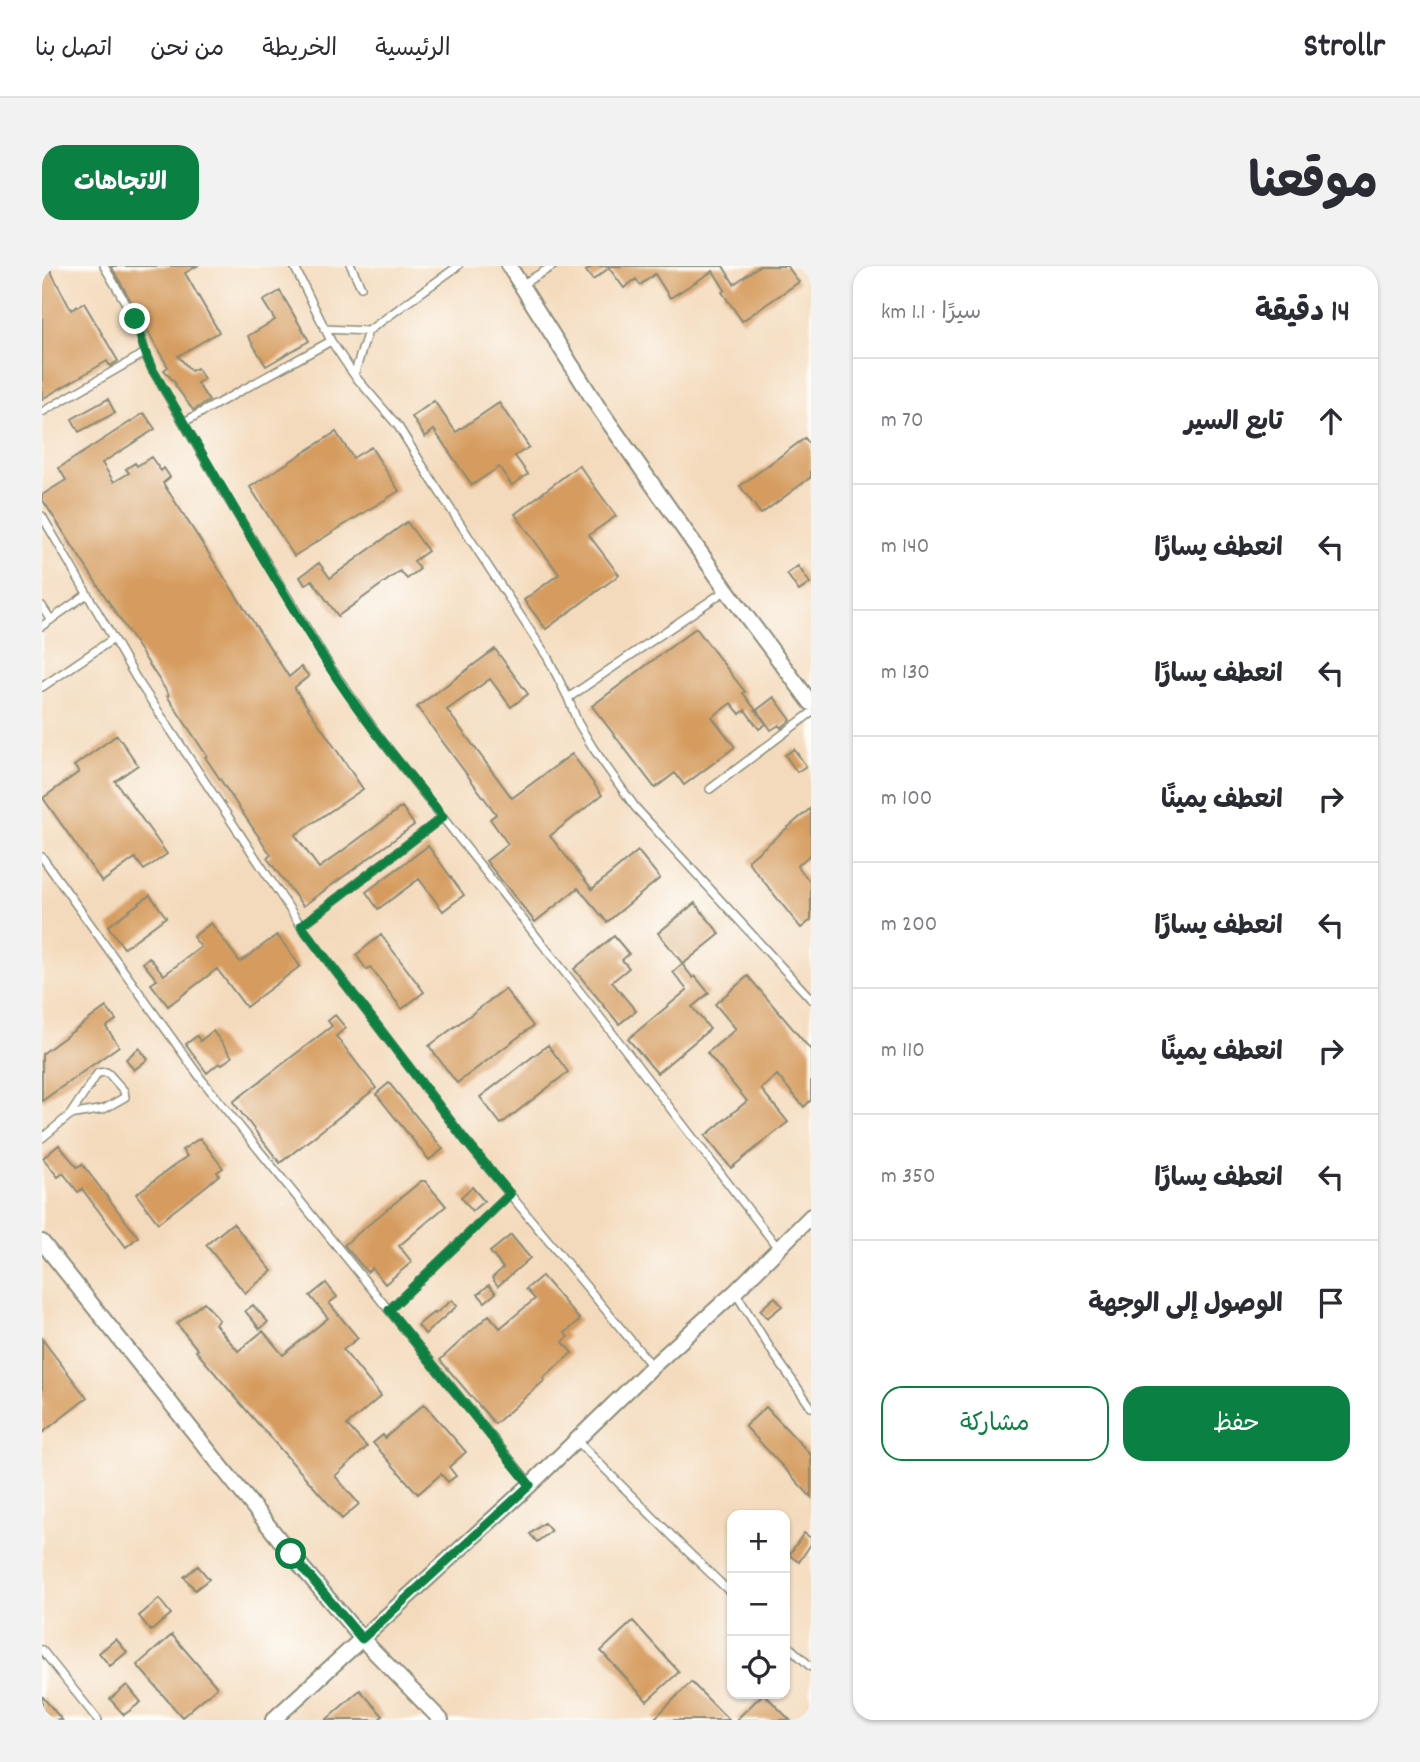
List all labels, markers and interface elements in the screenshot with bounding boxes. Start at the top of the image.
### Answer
text: Strollr [1303,25,1385,72]
text: اتصل بنا [35,33,112,67]
text: من نحن [150,33,224,67]
text: الخريطة [262,33,337,67]
text: الرئيسية [375,33,451,67]
button: الاتجاهات [42,145,199,220]
text: موقعنا [1248,151,1378,221]
text: 14 دقيقة [1255,293,1350,336]
text: سيرًا · 1.1 km [881,297,981,330]
route end [119,303,150,334]
icon: ahead [1312,402,1350,440]
text: 70 m [881,405,923,438]
text: تابع السير [1184,405,1283,442]
icon: left [1312,528,1350,566]
text: 140 m [881,531,929,564]
text: انعطف يسارًا [1154,531,1283,568]
icon: left [1312,654,1350,692]
text: 130 m [881,657,930,690]
text: انعطف يسارًا [1154,657,1283,694]
icon: right [1312,780,1350,818]
text: 100 m [881,783,932,816]
text: انعطف يمينًا [1161,783,1283,820]
icon: left [1312,906,1350,944]
text: 200 m [881,909,937,942]
text: انعطف يسارًا [1154,909,1283,946]
icon: right [1312,1032,1350,1070]
text: 110 m [881,1035,925,1068]
text: انعطف يمينًا [1161,1035,1283,1072]
icon: left [1312,1158,1350,1196]
text: 350 m [881,1161,936,1194]
text: انعطف يسارًا [1154,1161,1283,1198]
icon: arrive [1312,1284,1350,1322]
text: الوصول إلى الوجهة [1088,1287,1283,1324]
button: مشاركة [881,1386,1109,1461]
button: حفظ [1123,1386,1350,1461]
map controls [727,1510,790,1699]
button: + [727,1510,790,1573]
route start [275,1538,306,1569]
button: − [727,1573,790,1636]
button: locate [727,1636,790,1699]

